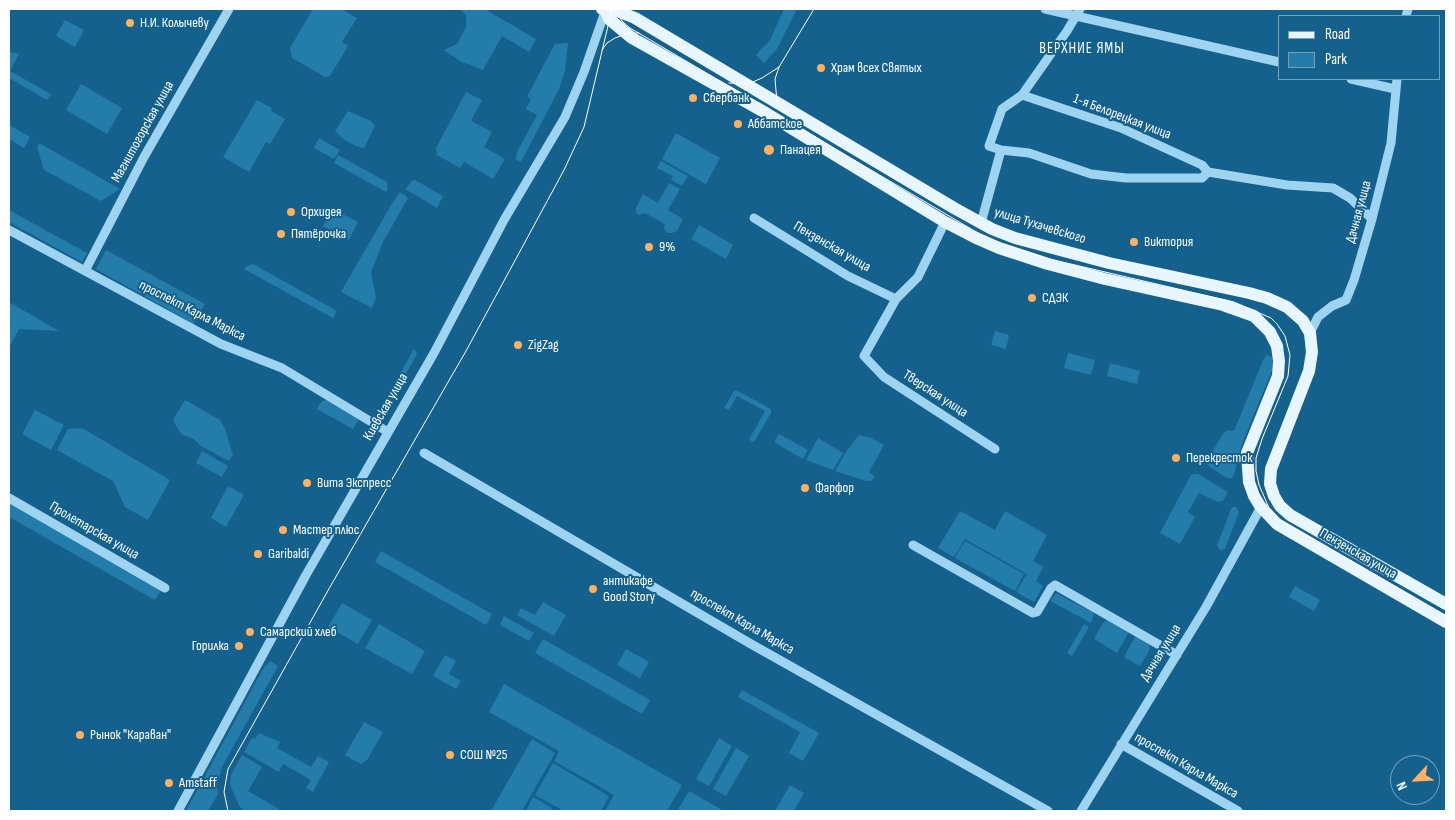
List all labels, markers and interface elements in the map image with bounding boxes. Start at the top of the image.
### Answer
place label: Н.И. Колычеву [140,15,209,31]
legend [1278,15,1440,80]
marker: Н.И. Колычеву [124,17,136,29]
text: Road [1325,25,1350,44]
district label: ВЕРХНИЕ ЯМЫ [1038,40,1126,58]
text: Park [1325,50,1347,69]
place label: Храм всех Святых [831,60,922,76]
marker: Храм всех Святых [815,62,827,74]
street label: Магнитогорская улица [108,78,178,186]
place label: Сбербанк [703,90,749,106]
street label: 1-я Белорецкая улица [1071,91,1173,143]
marker: Сбербанк [687,92,699,104]
place label: Аббатское [748,116,802,132]
marker: Аббатское [732,118,744,130]
place label: Панацея [780,142,821,158]
marker: Панацея [762,143,776,157]
street label: Дачная улица [1343,179,1375,245]
place label: Орхидея [301,204,342,220]
street label: улица Тухачевского [992,204,1088,248]
marker: Орхидея [285,206,297,218]
street label: Пензенская улица [790,218,874,276]
place label: Пятёрочка [291,226,346,242]
marker: Пятёрочка [275,228,287,240]
place label: Виктория [1144,234,1193,250]
marker: Виктория [1128,236,1140,248]
place label: 9% [659,239,675,255]
marker: 9% [643,241,655,253]
street label: проспект Карла Маркса [136,277,248,345]
place label: СДЭК [1042,290,1068,306]
marker: СДЭК [1026,292,1038,304]
place label: ZigZag [528,337,559,353]
marker: ZigZag [512,339,524,351]
street label: Тверская улица [899,367,971,421]
street label: Киевская улица [360,370,412,444]
place label: Перекресток [1186,450,1252,466]
marker: Перекресток [1170,452,1182,464]
place label: Вита Экспресс [317,475,391,491]
marker: Вита Экспресс [301,477,313,489]
place label: Фарфор [815,480,854,496]
marker: Фарфор [799,482,811,494]
street label: Пролетарская улица [46,499,142,563]
place label: Мастер плюс [293,522,359,538]
marker: Мастер плюс [277,524,289,536]
street label: Пензенская улица [1316,525,1400,583]
place label: Garibaldi [268,546,309,562]
marker: Garibaldi [252,548,264,560]
place label: антикафе Good Story [603,573,655,606]
marker: антикафе Good Story [587,583,599,595]
street label: проспект Карла Маркса [687,586,797,658]
street label: Дачная улица [1137,621,1185,685]
place label: Самарский хлеб [260,624,337,640]
marker: Самарский хлеб [244,626,256,638]
place label: Горилка [192,638,229,654]
marker: Горилка [233,640,245,652]
place label: Рынок "Караван" [90,727,171,743]
marker: Рынок "Караван" [74,729,86,741]
street label: проспект Карла Маркса [1131,730,1241,802]
place label: СОШ №25 [460,747,507,763]
marker: СОШ №25 [444,749,456,761]
north arrow [1390,755,1440,805]
place label: Amstaff [179,775,217,791]
marker: Amstaff [163,777,175,789]
text: N [1393,779,1411,793]

